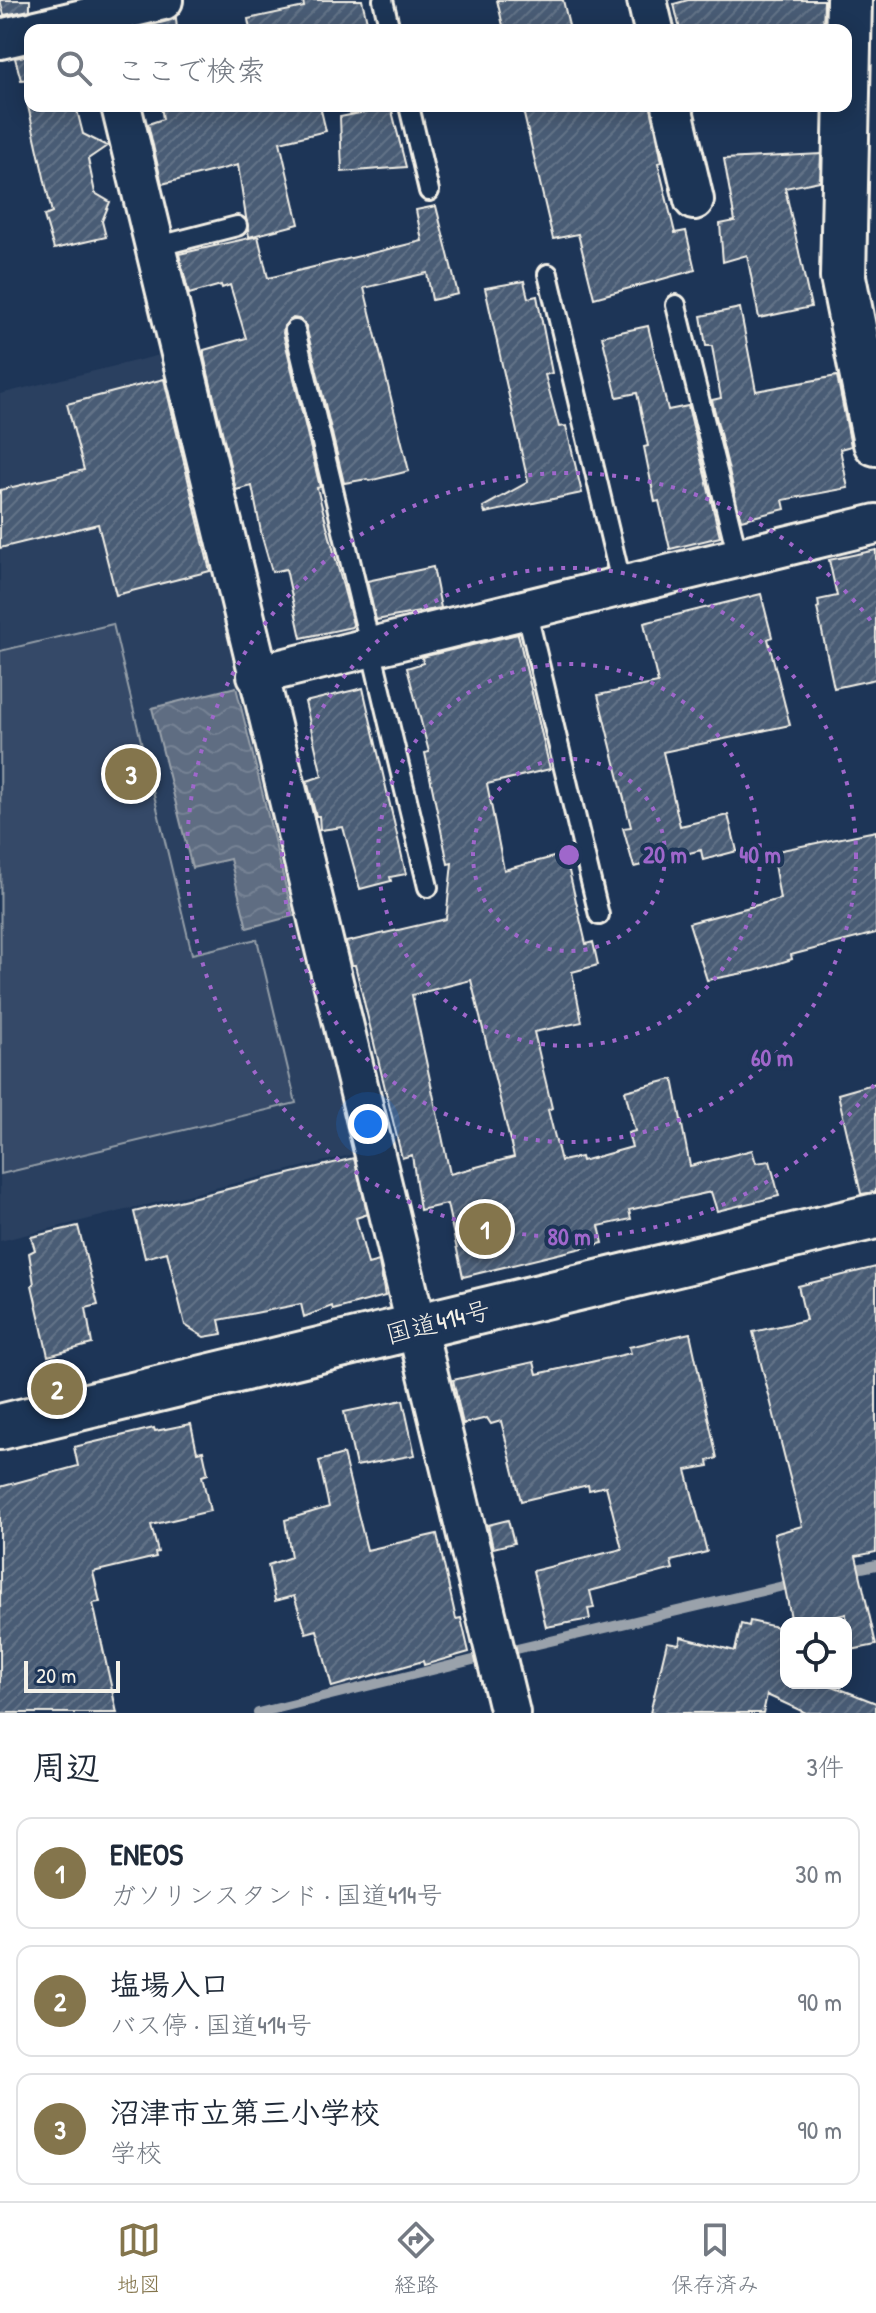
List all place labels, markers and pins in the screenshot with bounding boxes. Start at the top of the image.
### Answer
pin: 3 [105,744,157,804]
centre of rings [555,841,583,869]
pin: 1 [459,1199,511,1259]
pin: 2 [31,1359,83,1419]

